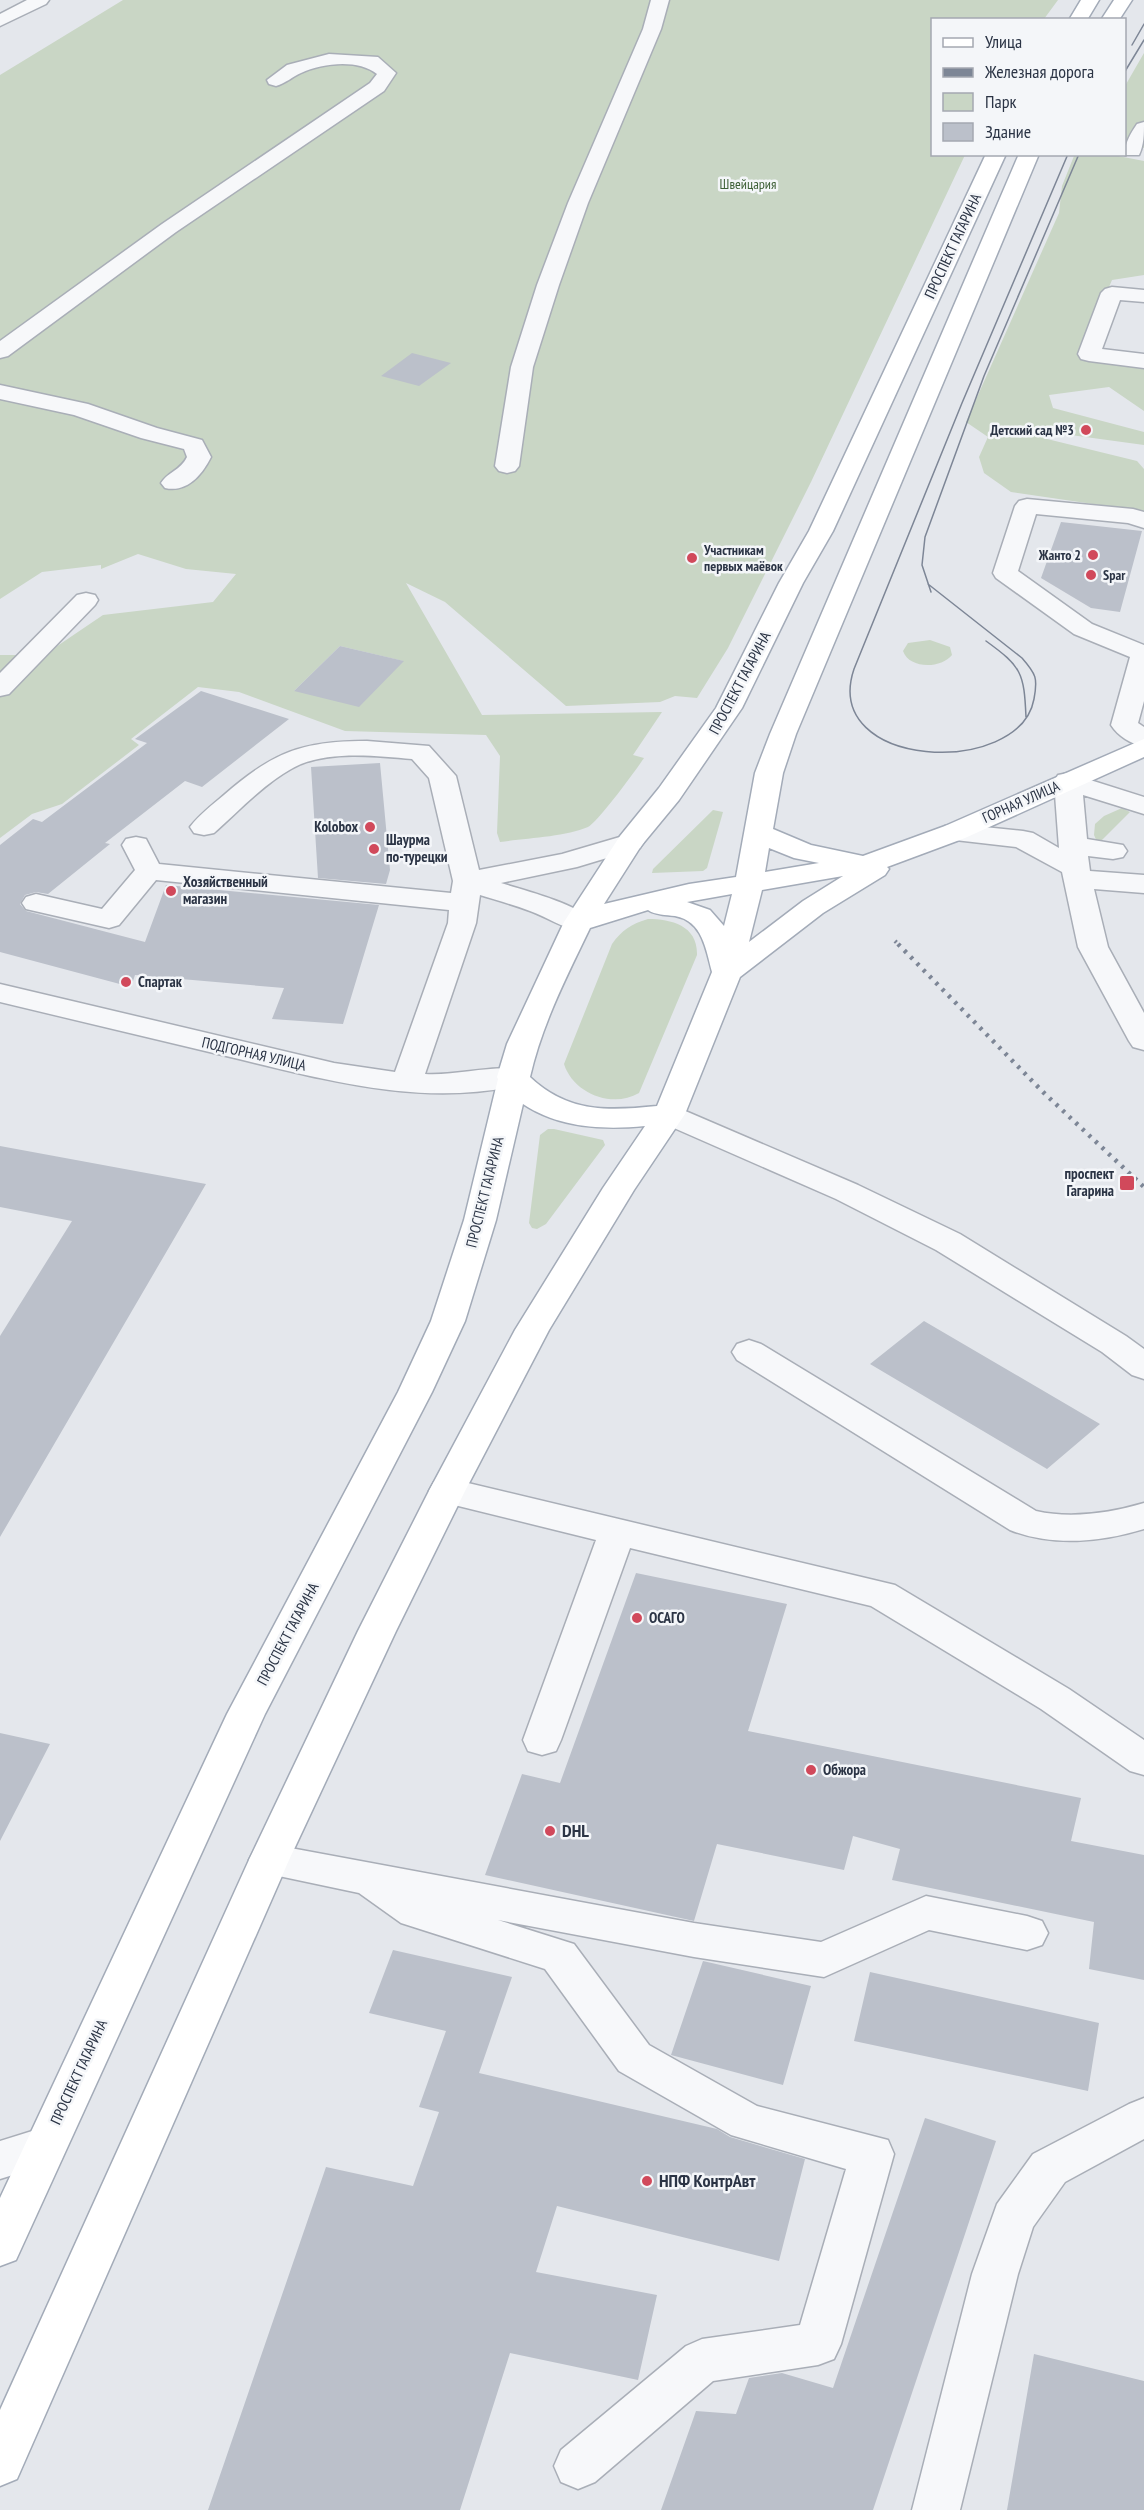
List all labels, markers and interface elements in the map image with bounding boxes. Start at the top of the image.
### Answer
legend [931,18,1126,156]
text: Улица [985,30,1022,53]
text: Железная дорога [984,60,1094,83]
text: Парк [985,90,1016,113]
text: Здание [985,120,1031,143]
park label: Швейцария [720,175,776,193]
street label: ПРОСПЕКТ ГАГАРИНА [920,189,986,301]
place label: Детский сад №3 [990,421,1074,439]
marker: Детский сад №3 [1079,423,1093,437]
place label: Участникам первых маёвок [703,541,783,575]
place label: Жанто 2 [1038,546,1081,564]
marker: Жанто 2 [1086,548,1100,562]
marker: Участникам первых маёвок [685,551,699,565]
place label: Spar [1103,566,1126,584]
marker: Spar [1084,568,1098,582]
street label: ПРОСПЕКТ ГАГАРИНА [704,627,775,737]
street label: ГОРНАЯ УЛИЦА [979,776,1063,827]
place label: Kolobox [314,817,358,836]
marker: Kolobox [363,820,377,834]
place label: Шаурма по-турецки [386,830,448,866]
marker: Шаурма по-турецки [367,842,381,856]
place label: Хозяйственный магазин [183,872,268,908]
marker: Хозяйственный магазин [164,884,178,898]
place label: Спартак [138,972,183,991]
marker: Спартак [119,975,133,989]
street label: ПОДГОРНАЯ УЛИЦА [200,1032,309,1075]
street label: ПРОСПЕКТ ГАГАРИНА [462,1134,508,1249]
place label: проспект Гагарина [1064,1164,1115,1200]
marker: проспект Гагарина [1118,1174,1136,1192]
street label: ПРОСПЕКТ ГАГАРИНА [252,1578,323,1688]
place label: ОСАГО [649,1608,685,1627]
marker: ОСАГО [630,1611,644,1625]
place label: Обжора [823,1760,866,1779]
marker: Обжора [804,1763,818,1777]
place label: DHL [562,1819,589,1842]
marker: DHL [543,1824,557,1838]
street label: ПРОСПЕКТ ГАГАРИНА [46,2015,112,2127]
place label: НПФ КонтрАвт [659,2169,756,2192]
marker: НПФ КонтрАвт [640,2174,654,2188]

